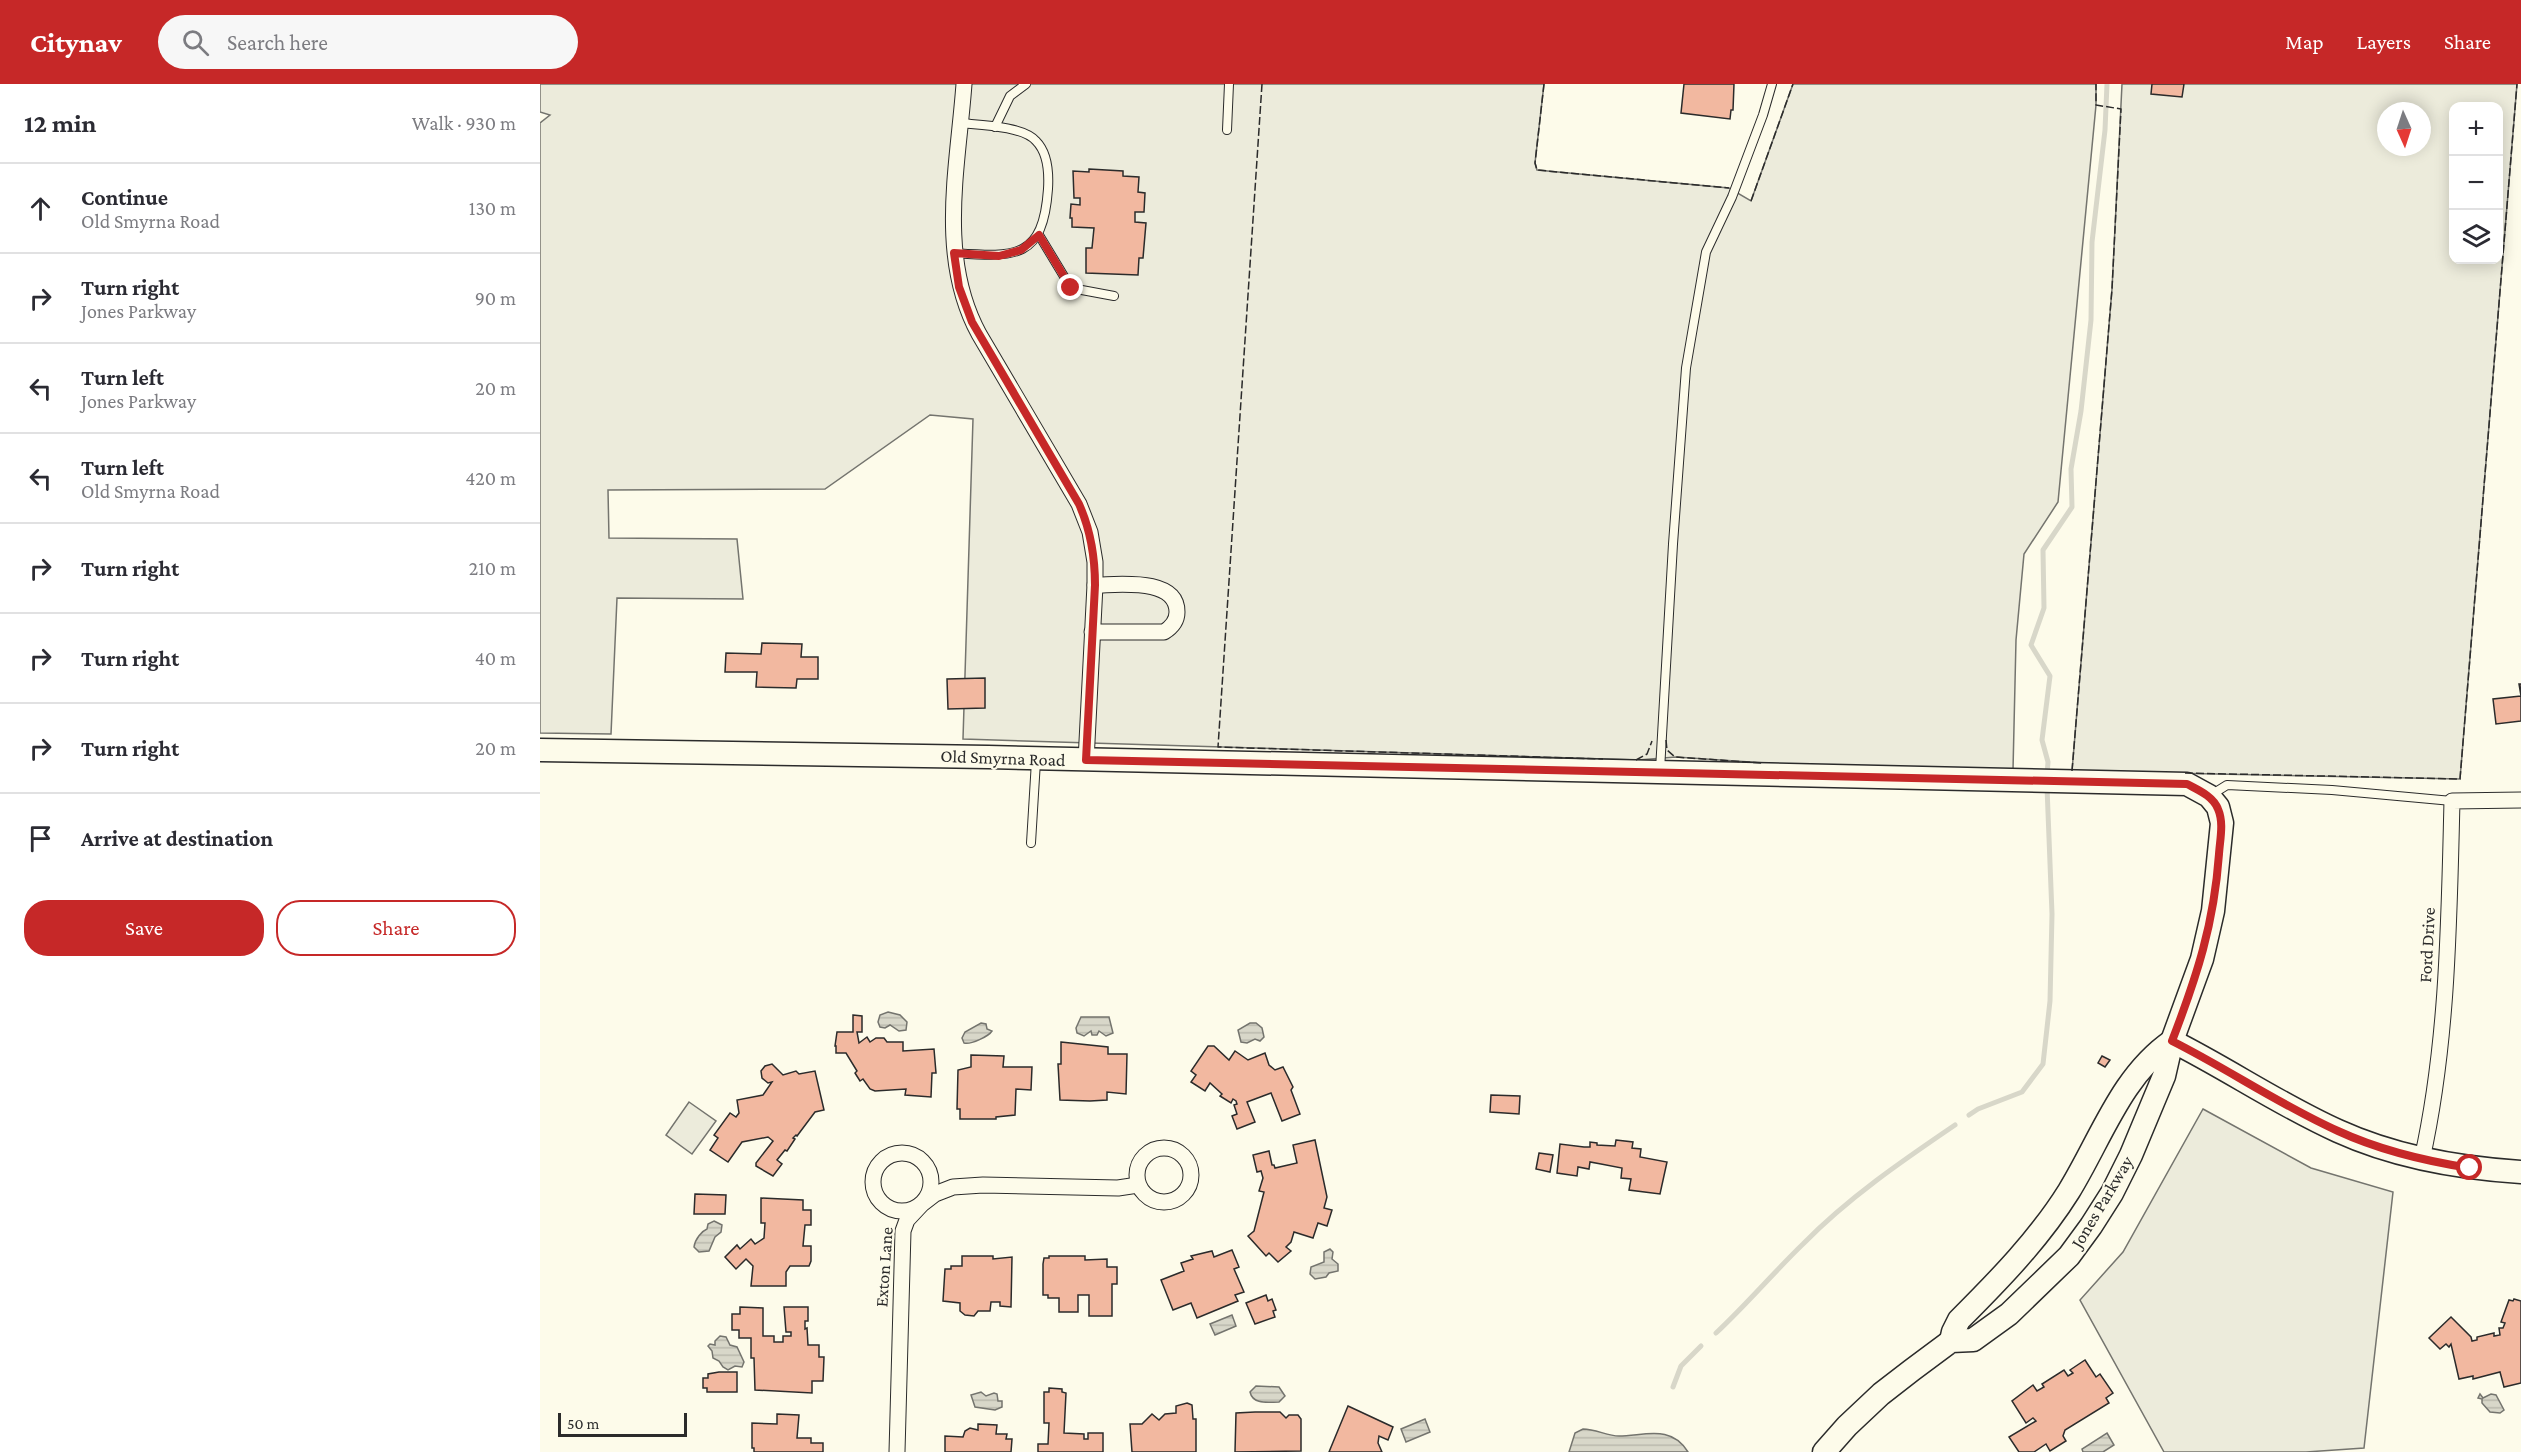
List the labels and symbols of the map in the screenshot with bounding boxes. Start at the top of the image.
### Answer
north arrow [2377,102,2431,156]
route end [1057,274,1083,300]
street label: Old Smyrna Road [940,746,1066,770]
street label: Ford Drive [2415,907,2439,983]
street label: Jones Parkway [2066,1152,2138,1253]
route start [2456,1154,2482,1180]
street label: Exton Lane [871,1226,897,1308]
scale bar [558,1410,687,1438]

